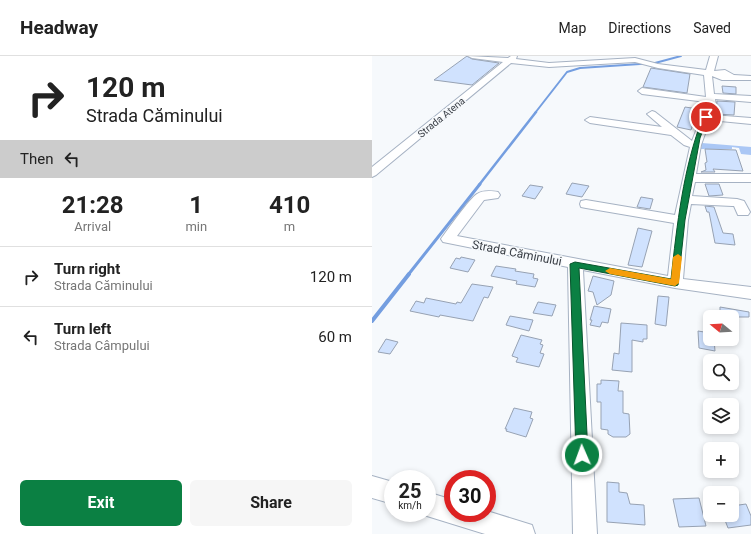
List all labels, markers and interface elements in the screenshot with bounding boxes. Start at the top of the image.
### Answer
text: Headway [20,16,98,39]
text: Map [559,20,586,36]
text: Directions [608,20,671,36]
text: Saved [693,20,731,36]
text: 120 m [86,71,165,104]
icon: right [20,72,72,124]
street label: Strada Atena [416,95,467,140]
pin [689,100,723,134]
text: Strada Căminului [86,105,223,126]
icon: arrive [695,106,717,128]
icon: left [61,148,83,170]
text: Then [20,150,53,168]
text: 21:28 [62,191,124,219]
text: 1 [189,191,203,219]
text: 410 [269,191,310,219]
text: Arrival [74,219,111,234]
text: min [185,219,207,234]
text: m [284,219,295,234]
street label: Strada Căminului [471,237,563,269]
text: Turn right [54,260,120,278]
icon: right [20,266,42,288]
text: 120 m [310,268,352,286]
text: Strada Căminului [54,278,153,293]
north arrow [703,310,739,346]
map controls [703,310,739,522]
text: Turn left [54,320,111,338]
icon: left [20,326,42,348]
text: 60 m [318,328,352,346]
text: Strada Câmpului [54,338,150,353]
button: search [703,354,739,390]
button: layers [703,398,739,434]
position arrow [561,434,603,476]
button: + [703,442,739,478]
speed limit sign: 30 [444,470,496,522]
text: 25 [399,479,421,503]
button: Exit [20,480,182,526]
button: Share [190,480,352,526]
button: − [703,486,739,522]
text: km/h [398,500,422,511]

